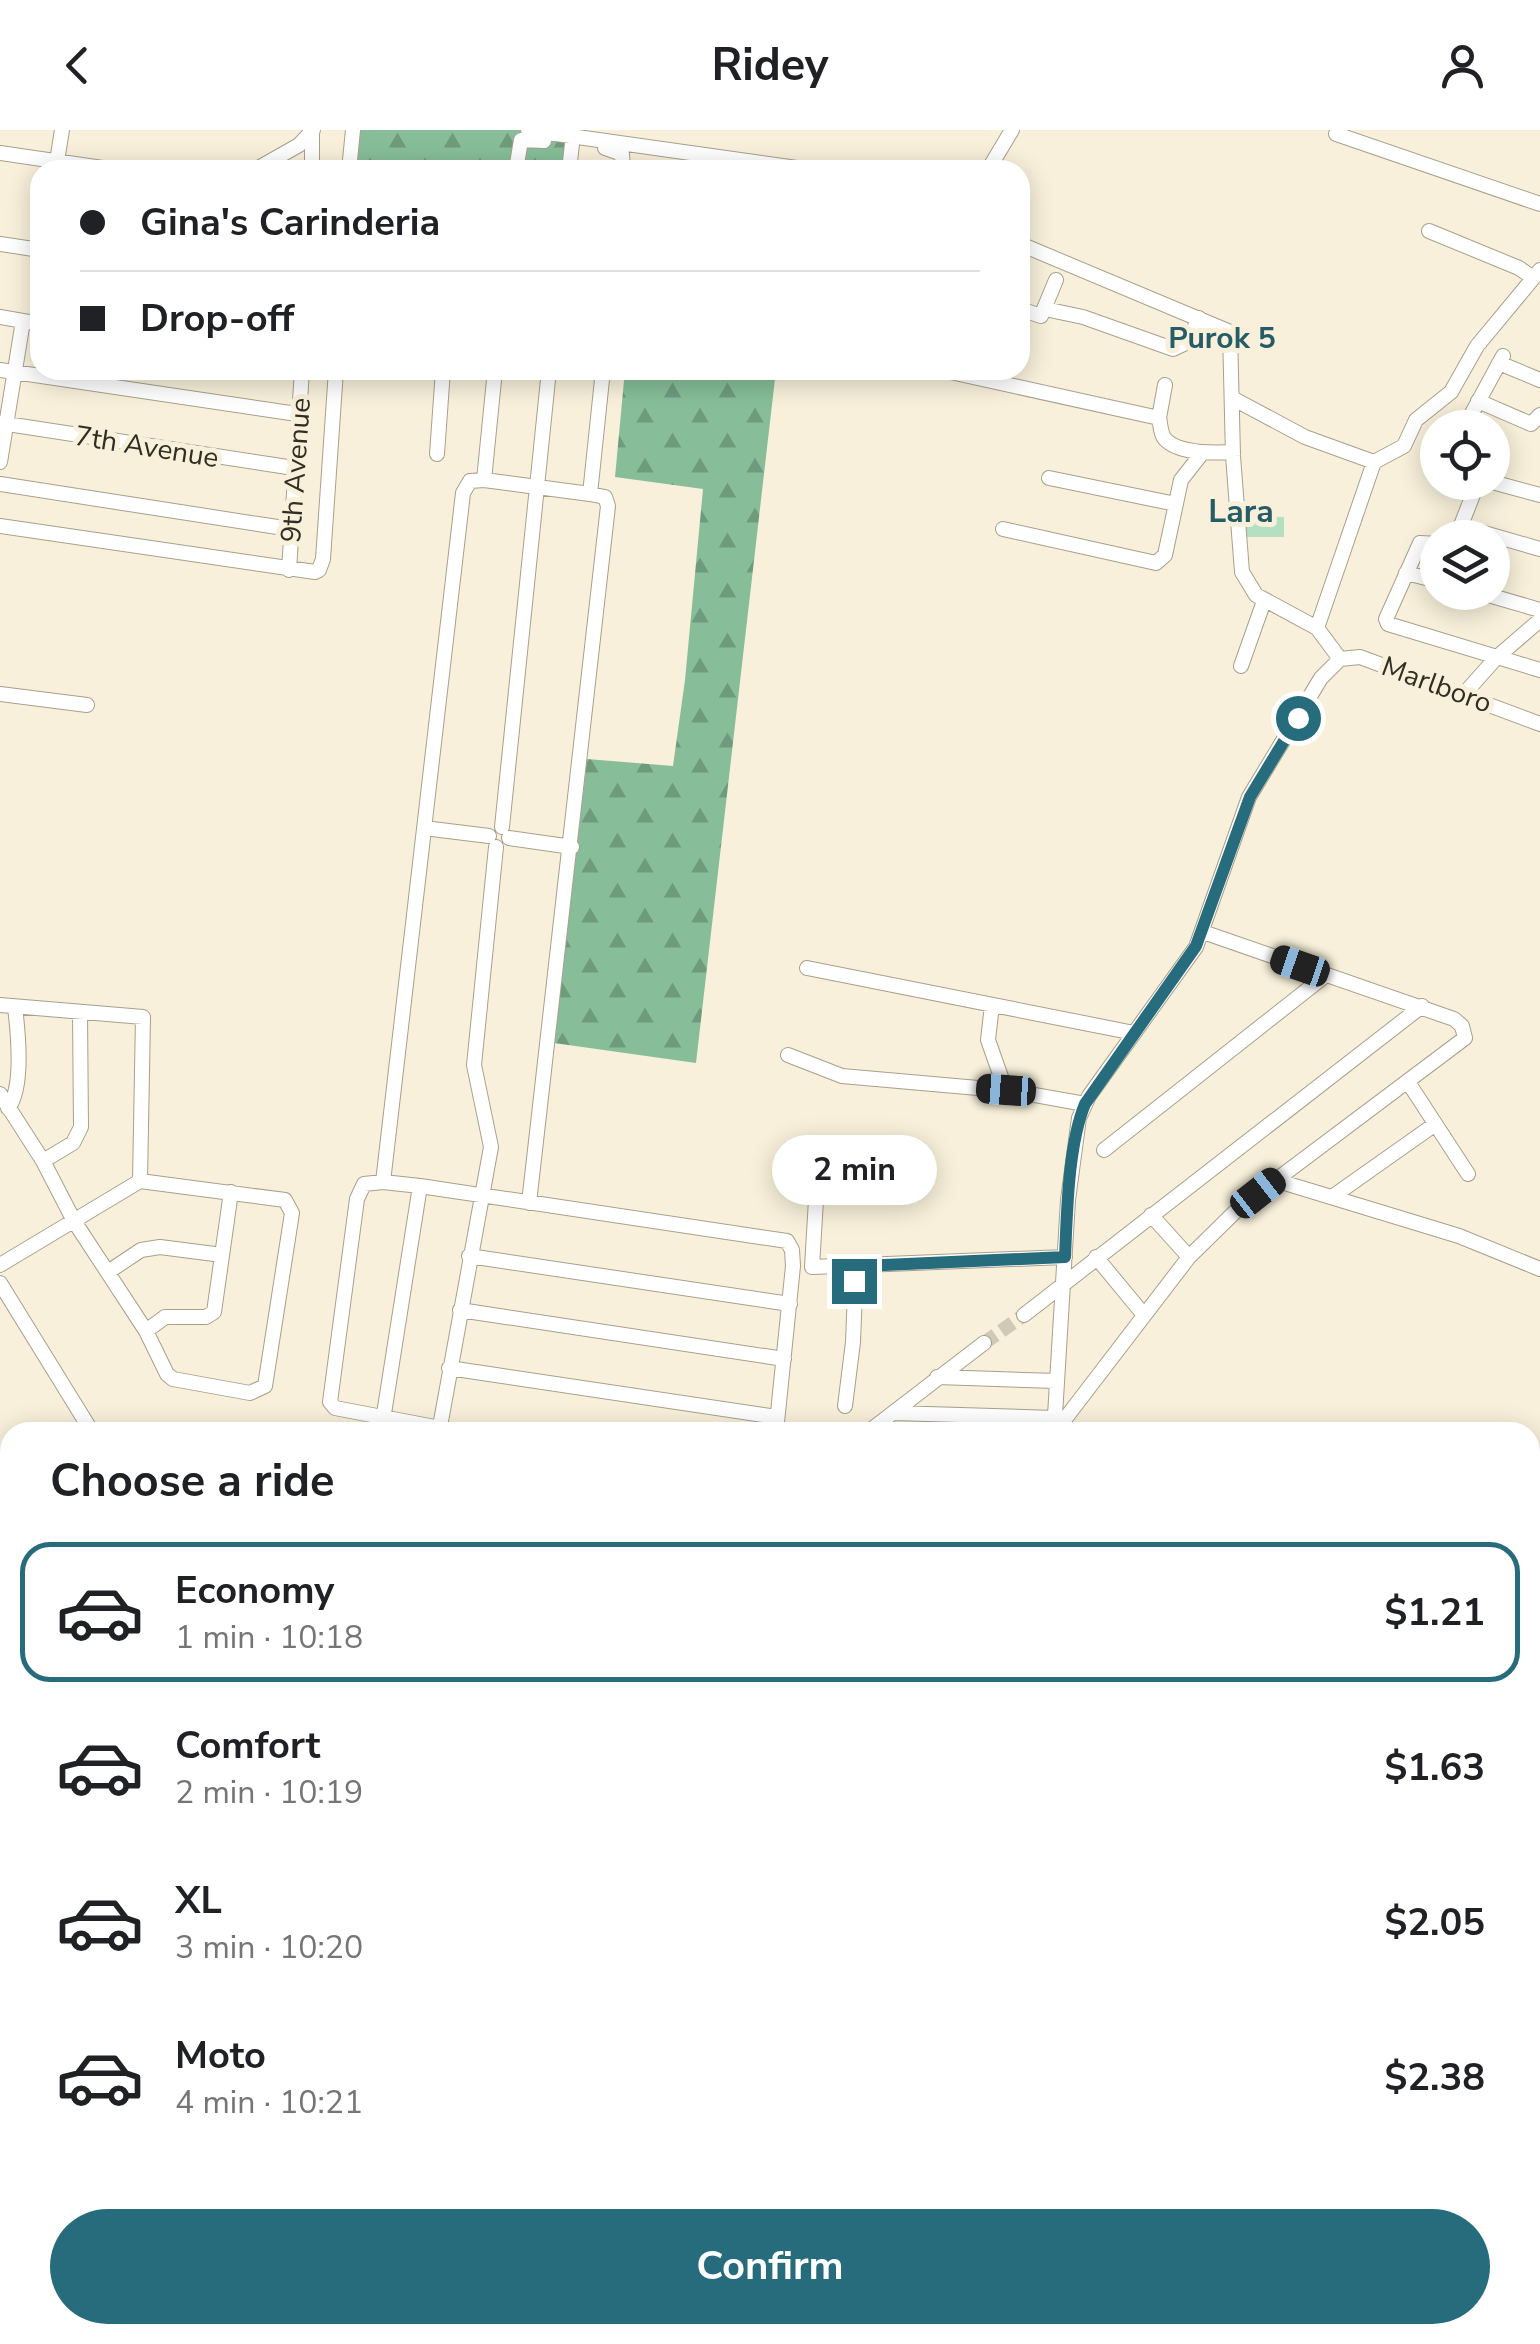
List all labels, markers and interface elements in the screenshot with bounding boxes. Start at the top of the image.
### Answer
text: Ridey [711,35,829,96]
icon: back [50,38,105,93]
icon: person [1435,38,1490,93]
text: Gina's Carinderia [140,197,440,248]
text: Drop-off [140,293,294,344]
district label: Purok 5 [1168,318,1276,359]
street label: 9th Avenue [272,396,320,544]
map controls [1420,410,1510,610]
button: locate [1420,410,1510,500]
street label: 7th Avenue [72,417,221,477]
district label: Lara [1208,490,1274,533]
button: layers [1420,520,1510,610]
street label: Marlboro [1376,648,1497,722]
route start [1276,696,1321,741]
car [1267,942,1333,990]
car [975,1073,1037,1107]
callout: 2 min [772,1136,936,1206]
text: 2 min [813,1148,896,1191]
car [1225,1163,1291,1223]
route end [832,1259,877,1304]
text: Choose a ride [50,1451,335,1512]
text: Economy [175,1565,334,1616]
icon: car [55,1567,145,1657]
text: $1.21 [1384,1587,1485,1638]
text: 1 min · 10:18 [175,1616,363,1659]
text: Comfort [175,1720,320,1771]
icon: car [55,1722,145,1812]
text: $1.63 [1384,1742,1485,1793]
text: 2 min · 10:19 [175,1771,363,1814]
text: XL [175,1875,222,1926]
icon: car [55,1877,145,1967]
text: $2.05 [1384,1897,1485,1948]
text: 3 min · 10:20 [175,1926,363,1969]
text: Moto [175,2030,266,2081]
icon: car [55,2032,145,2122]
text: $2.38 [1384,2052,1485,2103]
text: 4 min · 10:21 [175,2081,363,2124]
button: Confirm [50,2209,1490,2324]

